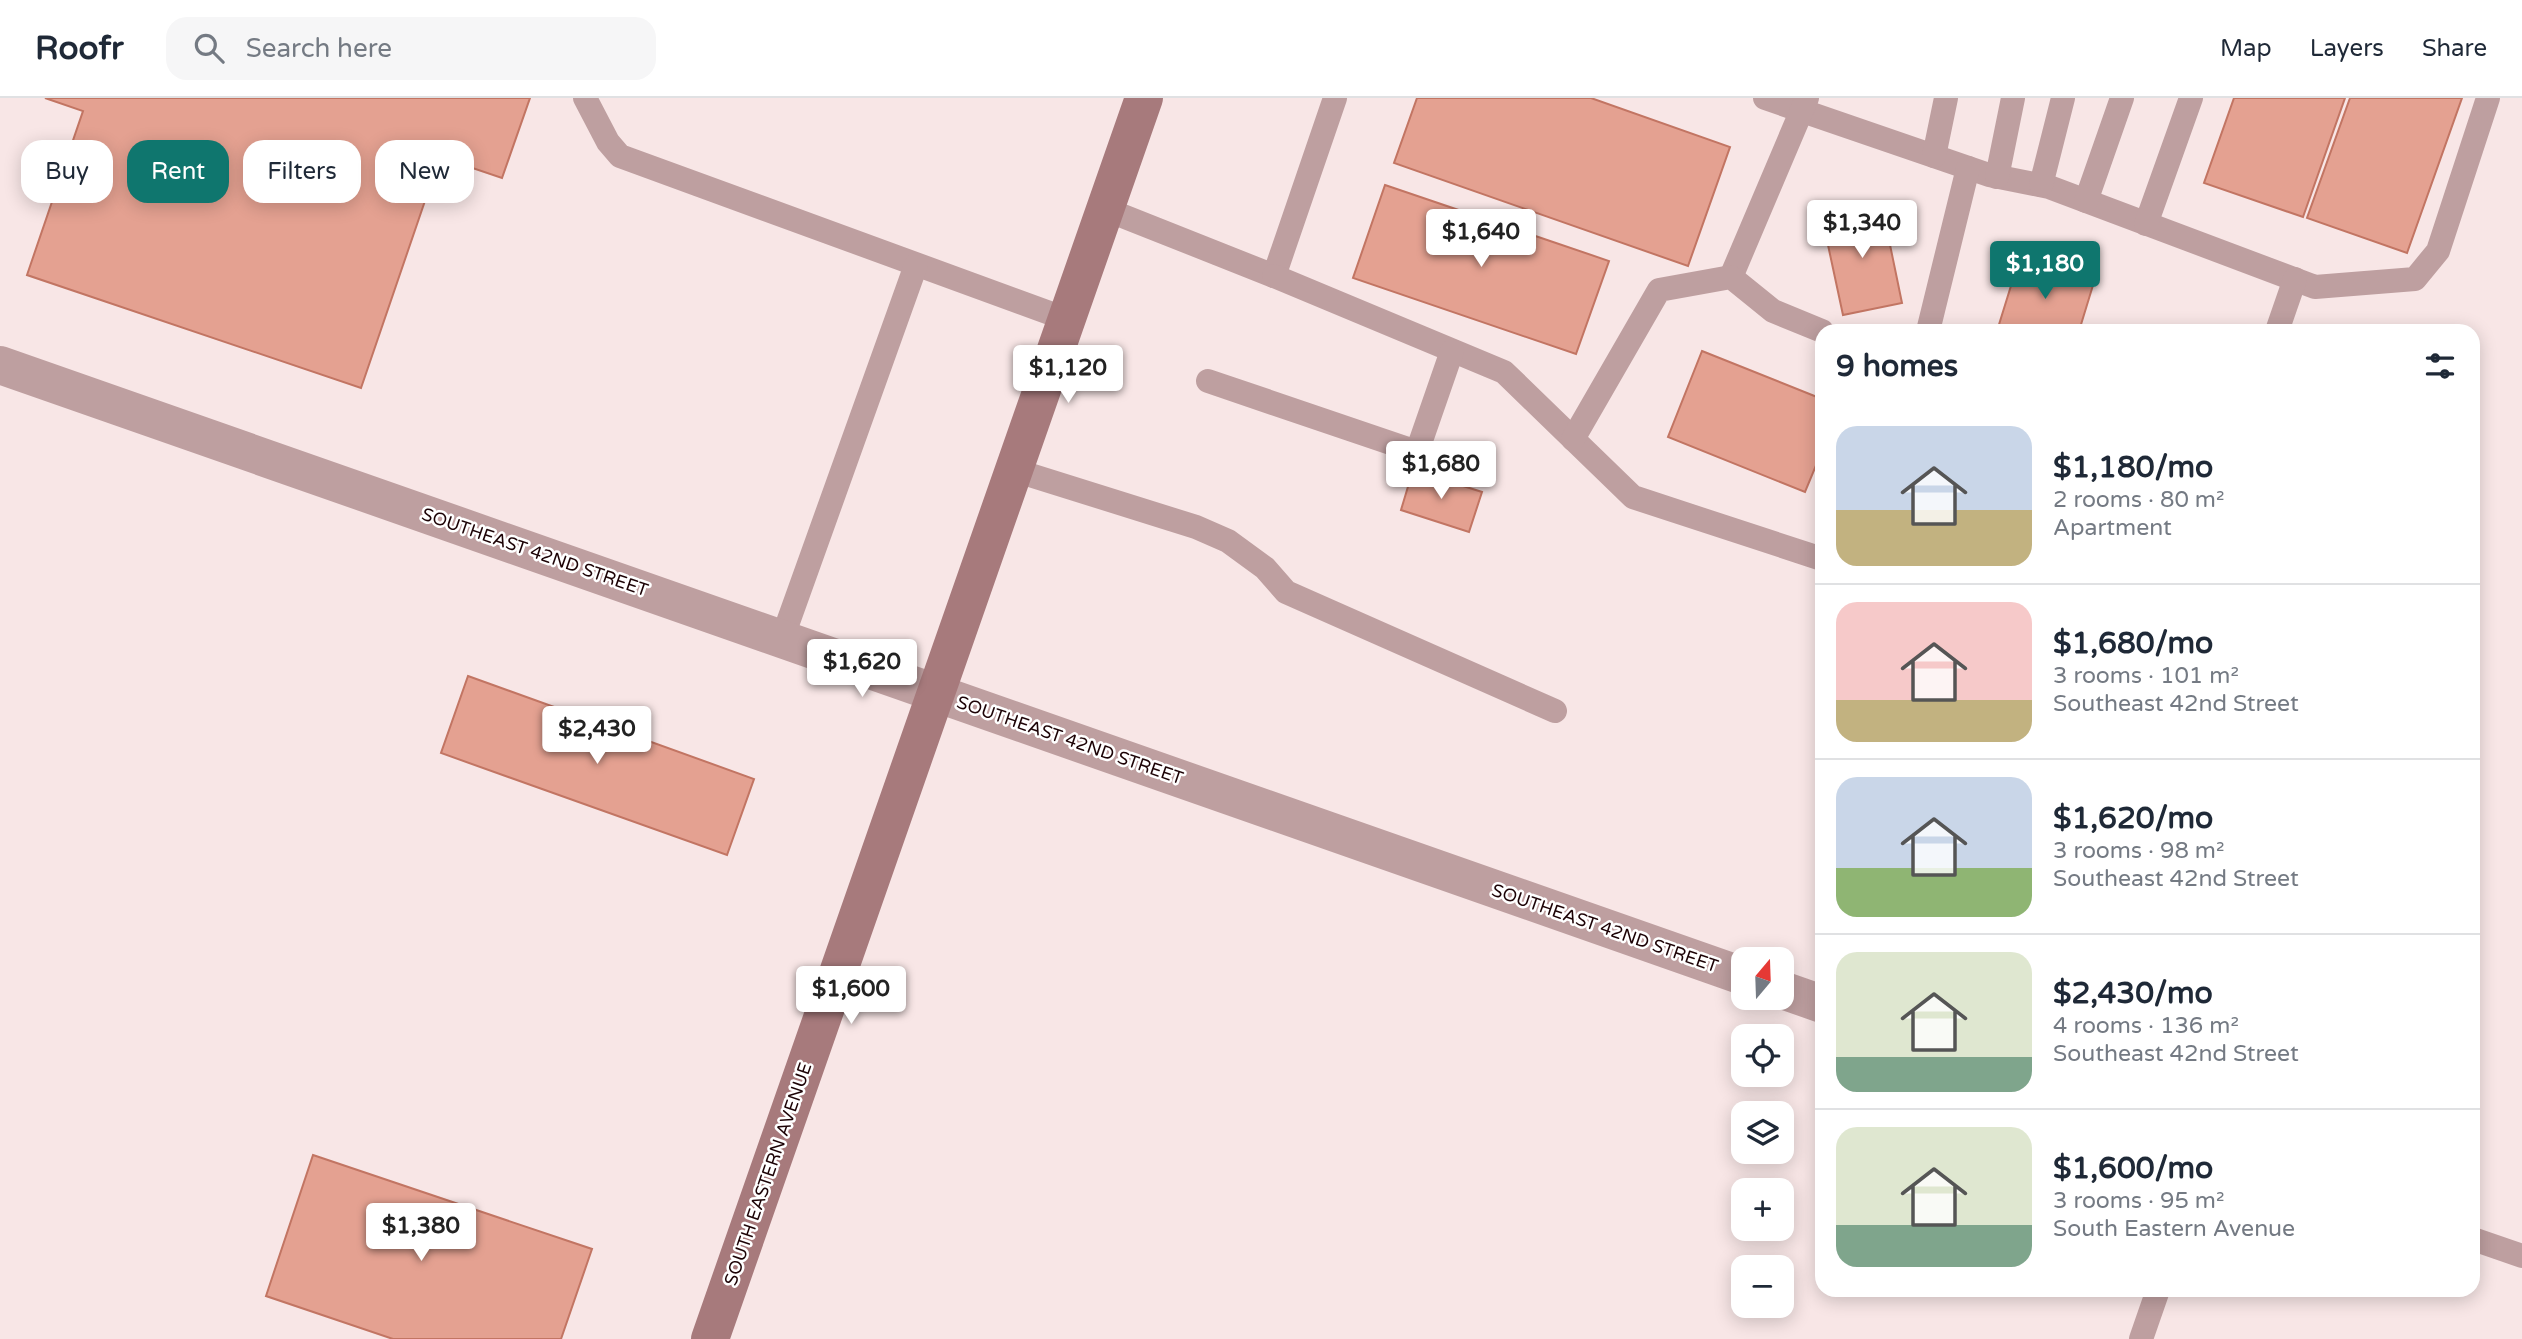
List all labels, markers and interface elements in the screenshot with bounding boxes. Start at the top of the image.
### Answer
search box [166,17,656,80]
text: Roofr [35,29,124,68]
icon: search [190,29,228,67]
text: Search here [246,33,392,64]
text: Map [2220,34,2272,63]
text: Layers [2310,34,2384,63]
text: Share [2422,34,2487,63]
chip: Buy [21,140,113,203]
chip: Rent [127,140,229,203]
chip: Filters [243,140,361,203]
chip: New [375,140,474,203]
pin: $1,340 [1805,200,1919,260]
pin: $1,640 [1424,209,1538,269]
text: $1,340 [1823,209,1901,237]
text: $1,640 [1442,218,1520,246]
pin: $1,180 [1988,242,2102,301]
text: $1,180 [2006,250,2084,278]
pin: $1,120 [1011,345,1125,405]
icon: filters [2421,347,2459,385]
text: 9 homes [1836,348,1958,385]
text: $1,120 [1029,354,1107,382]
pin: $1,680 [1384,442,1498,501]
text: $1,180/mo [2053,449,2213,486]
text: $1,680 [1402,450,1480,478]
icon: home [1892,454,1976,538]
text: 2 rooms · 80 m² [2053,486,2224,514]
street label: SOUTHEAST 42ND STREET [419,503,651,601]
text: Apartment [2053,514,2172,542]
text: $1,680/mo [2053,625,2213,662]
icon: home [1892,630,1976,714]
pin: $1,620 [805,640,919,699]
text: $1,620 [823,648,901,676]
text: 3 rooms · 101 m² [2053,662,2239,690]
text: Southeast 42nd Street [2053,690,2299,718]
street label: SOUTHEAST 42ND STREET [954,691,1186,789]
pin: $2,430 [540,706,654,766]
text: $2,430 [558,715,636,743]
text: $1,620/mo [2053,800,2213,837]
icon: home [1892,805,1976,889]
text: 3 rooms · 98 m² [2053,837,2224,865]
text: Southeast 42nd Street [2053,865,2299,893]
street label: SOUTHEAST 42ND STREET [1489,879,1721,977]
north arrow [1731,947,1794,1010]
map controls [1731,947,1794,1318]
pin: $1,600 [794,967,908,1026]
text: $1,600 [812,975,890,1003]
text: $2,430/mo [2053,975,2213,1012]
icon: home [1892,980,1976,1064]
text: 4 rooms · 136 m² [2053,1012,2239,1040]
button: locate [1731,1024,1794,1087]
text: Southeast 42nd Street [2053,1040,2299,1068]
street label: SOUTH EASTERN AVENUE [719,1060,817,1288]
button: layers [1731,1101,1794,1164]
text: $1,600/mo [2053,1150,2213,1187]
icon: home [1892,1155,1976,1239]
button: + [1731,1178,1794,1241]
text: 3 rooms · 95 m² [2053,1187,2224,1215]
pin: $1,380 [364,1204,478,1263]
text: $1,380 [382,1212,460,1240]
text: South Eastern Avenue [2053,1215,2295,1243]
button: − [1731,1255,1794,1318]

